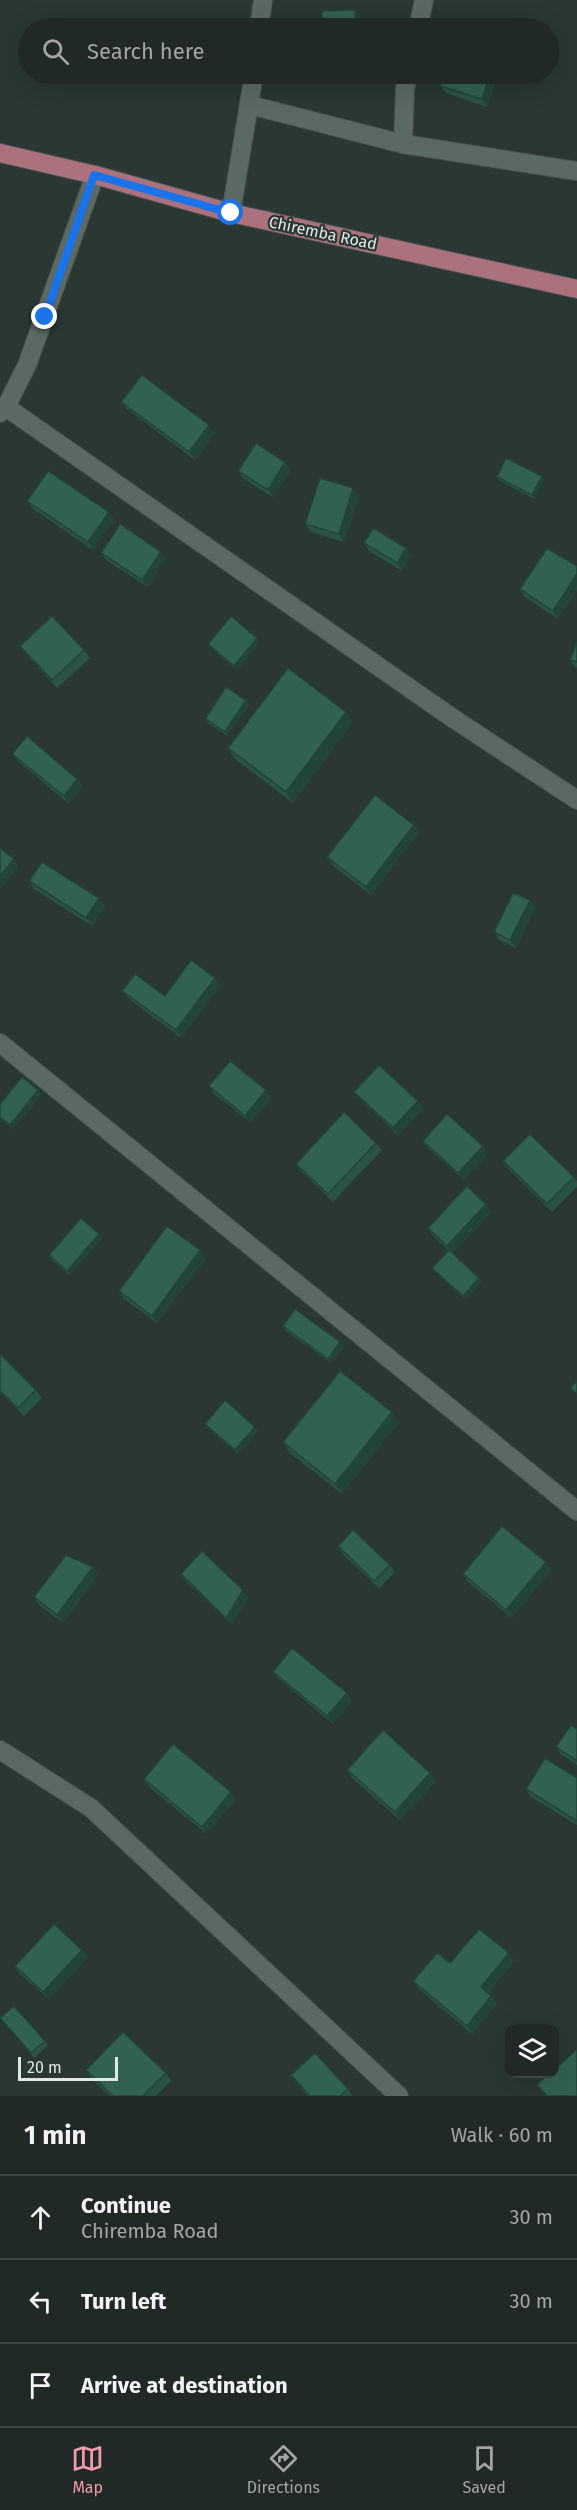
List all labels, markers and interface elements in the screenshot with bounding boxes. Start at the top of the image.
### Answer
search box [18,18,559,84]
icon: search [39,35,72,68]
text: Search here [87,38,205,65]
route start [217,199,243,225]
street label: Chiremba Road [267,212,379,254]
route end [31,303,57,329]
map controls [505,2024,559,2078]
button: layers [505,2024,559,2078]
scale bar [18,2054,118,2082]
text: 20 m [27,2058,62,2077]
text: 1 min [24,2120,87,2151]
text: Walk · 60 m [451,2123,553,2147]
text: Continue [81,2192,171,2219]
icon: ahead [24,2201,57,2234]
text: 30 m [509,2205,553,2229]
text: Chiremba Road [81,2219,219,2243]
icon: left [24,2285,57,2318]
text: Turn left [81,2288,166,2315]
text: 30 m [509,2289,553,2313]
icon: arrive [24,2369,57,2402]
text: Arrive at destination [81,2372,288,2399]
tab: Map [71,2442,104,2497]
tab: Directions [247,2442,320,2497]
tab: Saved [462,2442,506,2497]

